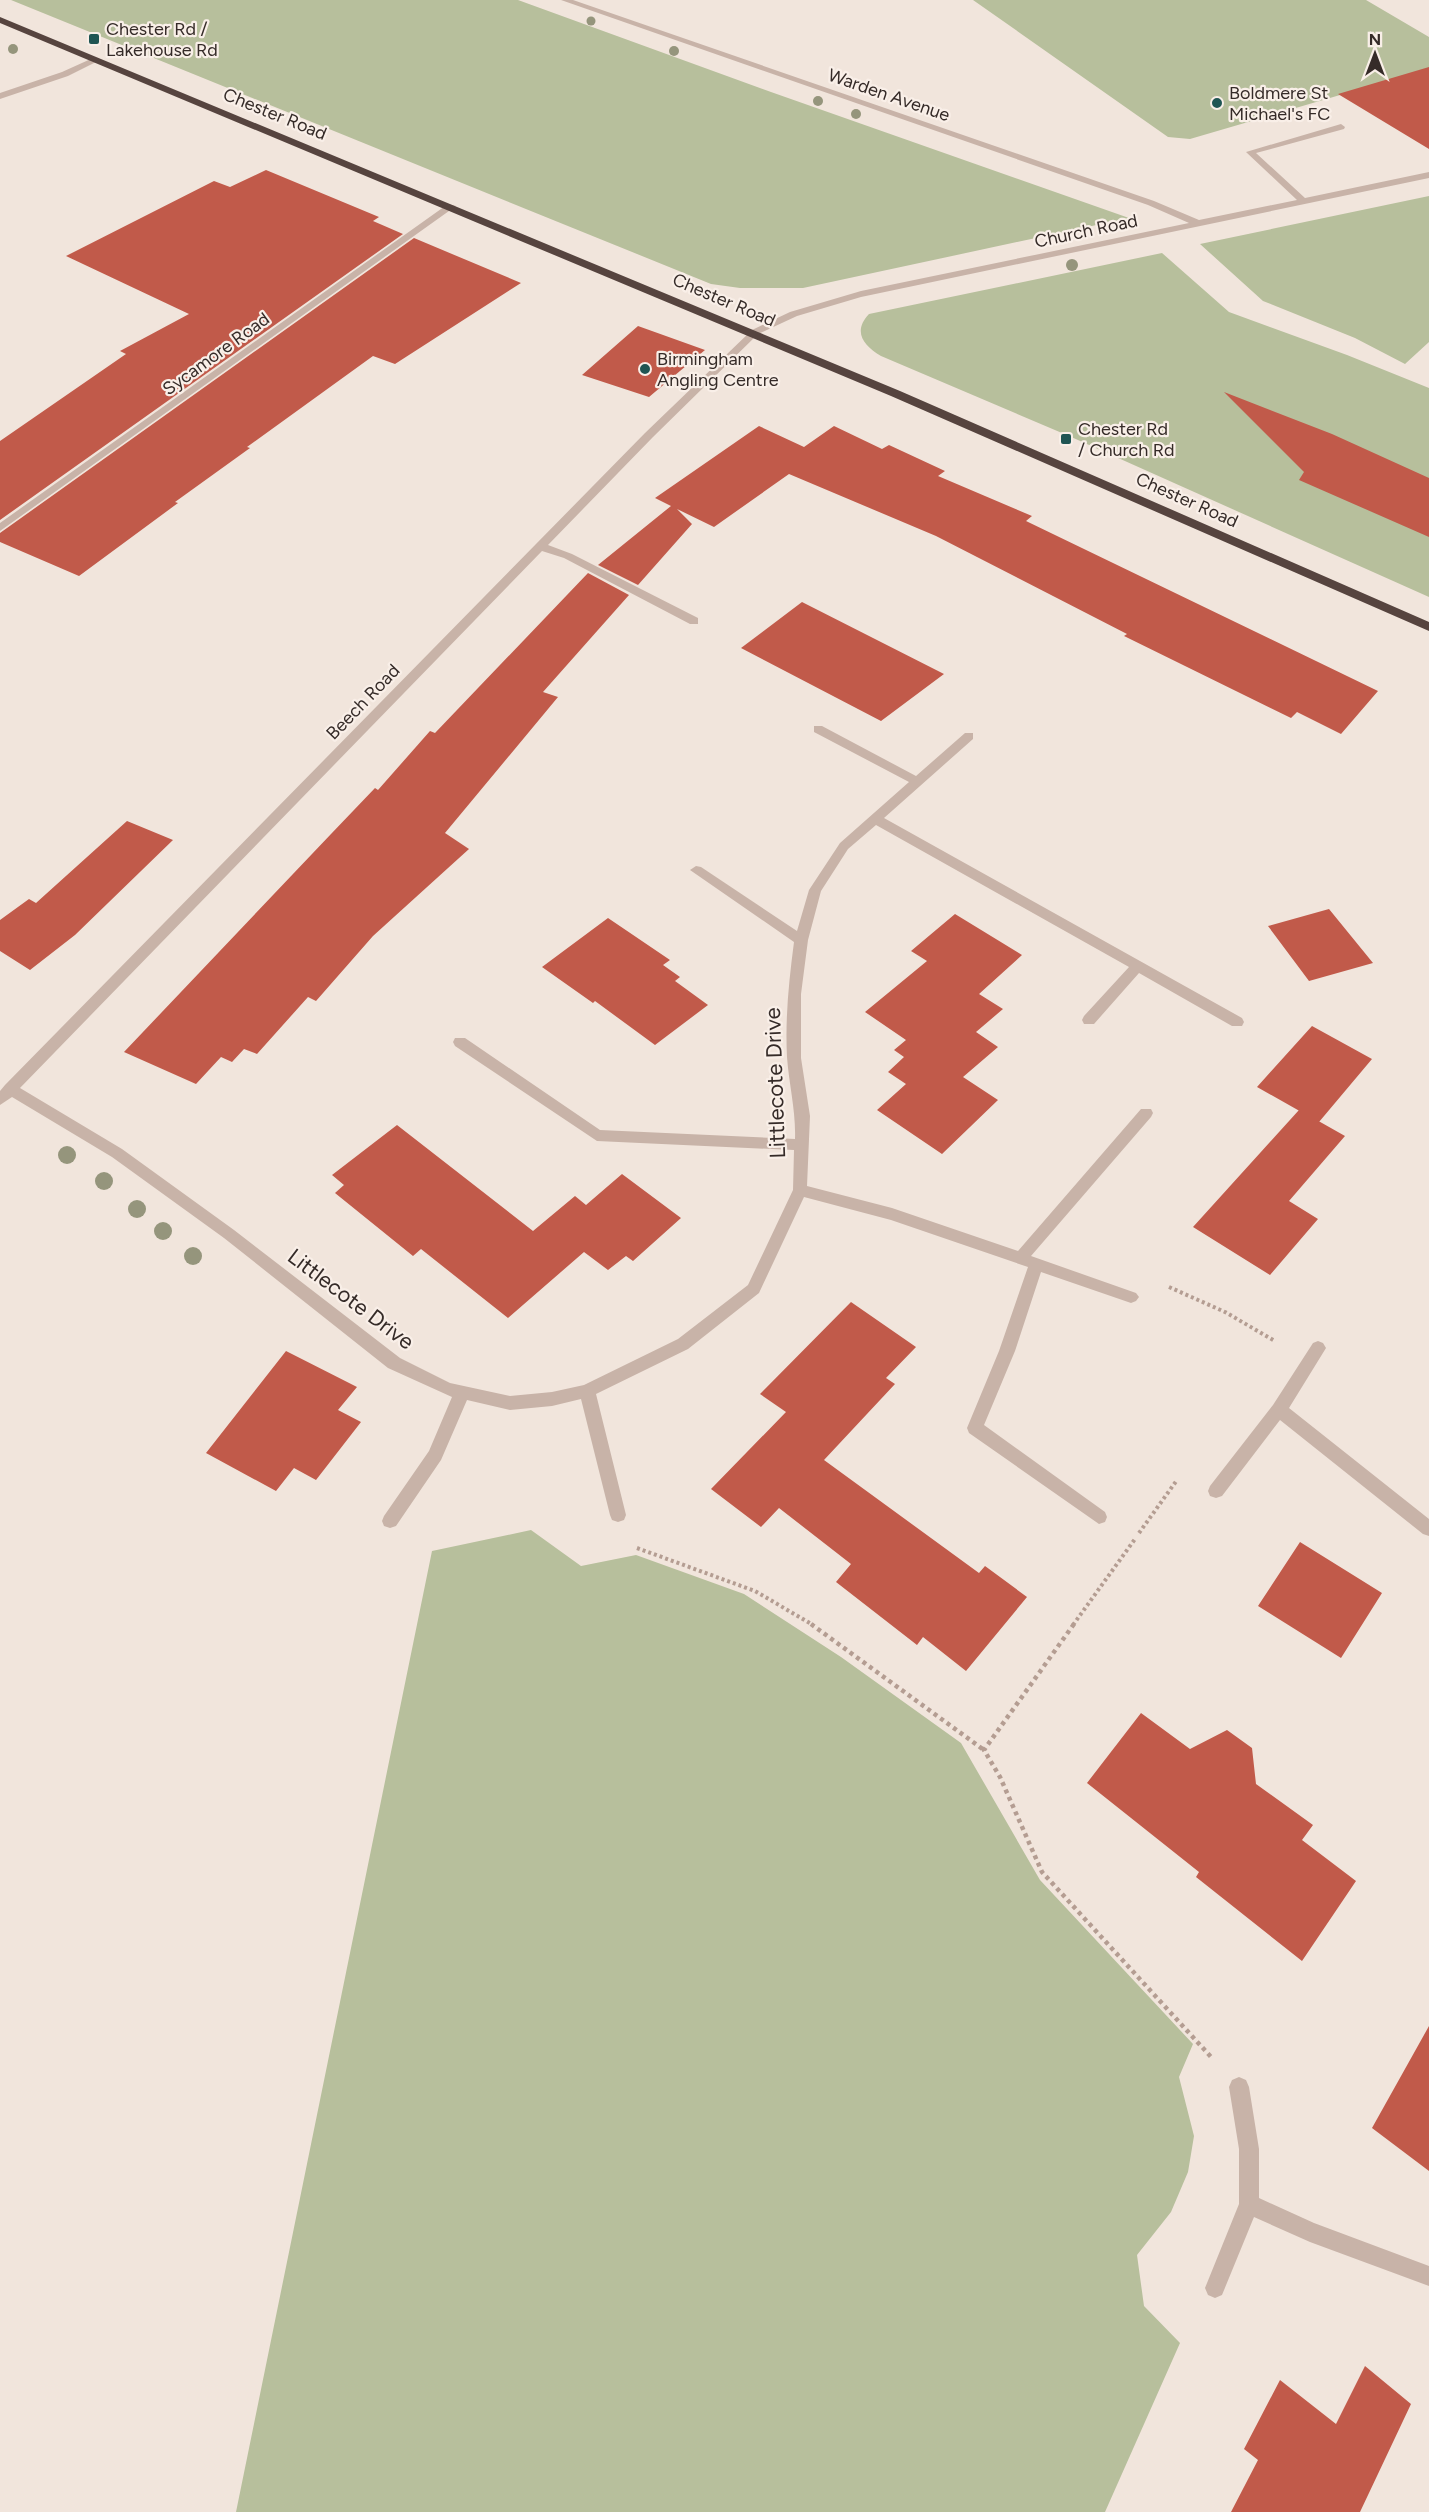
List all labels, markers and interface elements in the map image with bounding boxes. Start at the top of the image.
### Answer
place label: Chester Rd / Lakehouse Rd [106,18,218,61]
north arrow [1345,24,1405,84]
text: N [1369,30,1381,49]
marker: Chester Rd / Lakehouse Rd [87,32,101,46]
street label: Warden Avenue [825,64,953,126]
place label: Boldmere St Michael's FC [1229,82,1330,125]
street label: Chester Road [220,83,330,145]
marker: Boldmere St Michael's FC [1210,96,1224,110]
street label: Church Road [1032,209,1140,253]
street label: Chester Road [669,268,779,332]
street label: Sycamore Road [158,308,274,400]
place label: Birmingham Angling Centre [657,348,779,391]
marker: Birmingham Angling Centre [638,362,652,376]
place label: Chester Rd / Church Rd [1078,418,1175,461]
marker: Chester Rd / Church Rd [1059,432,1073,446]
street label: Chester Road [1132,468,1242,532]
street label: Beech Road [322,660,404,744]
street label: Littlecote Drive [759,1007,791,1159]
street label: Littlecote Drive [282,1243,420,1355]

